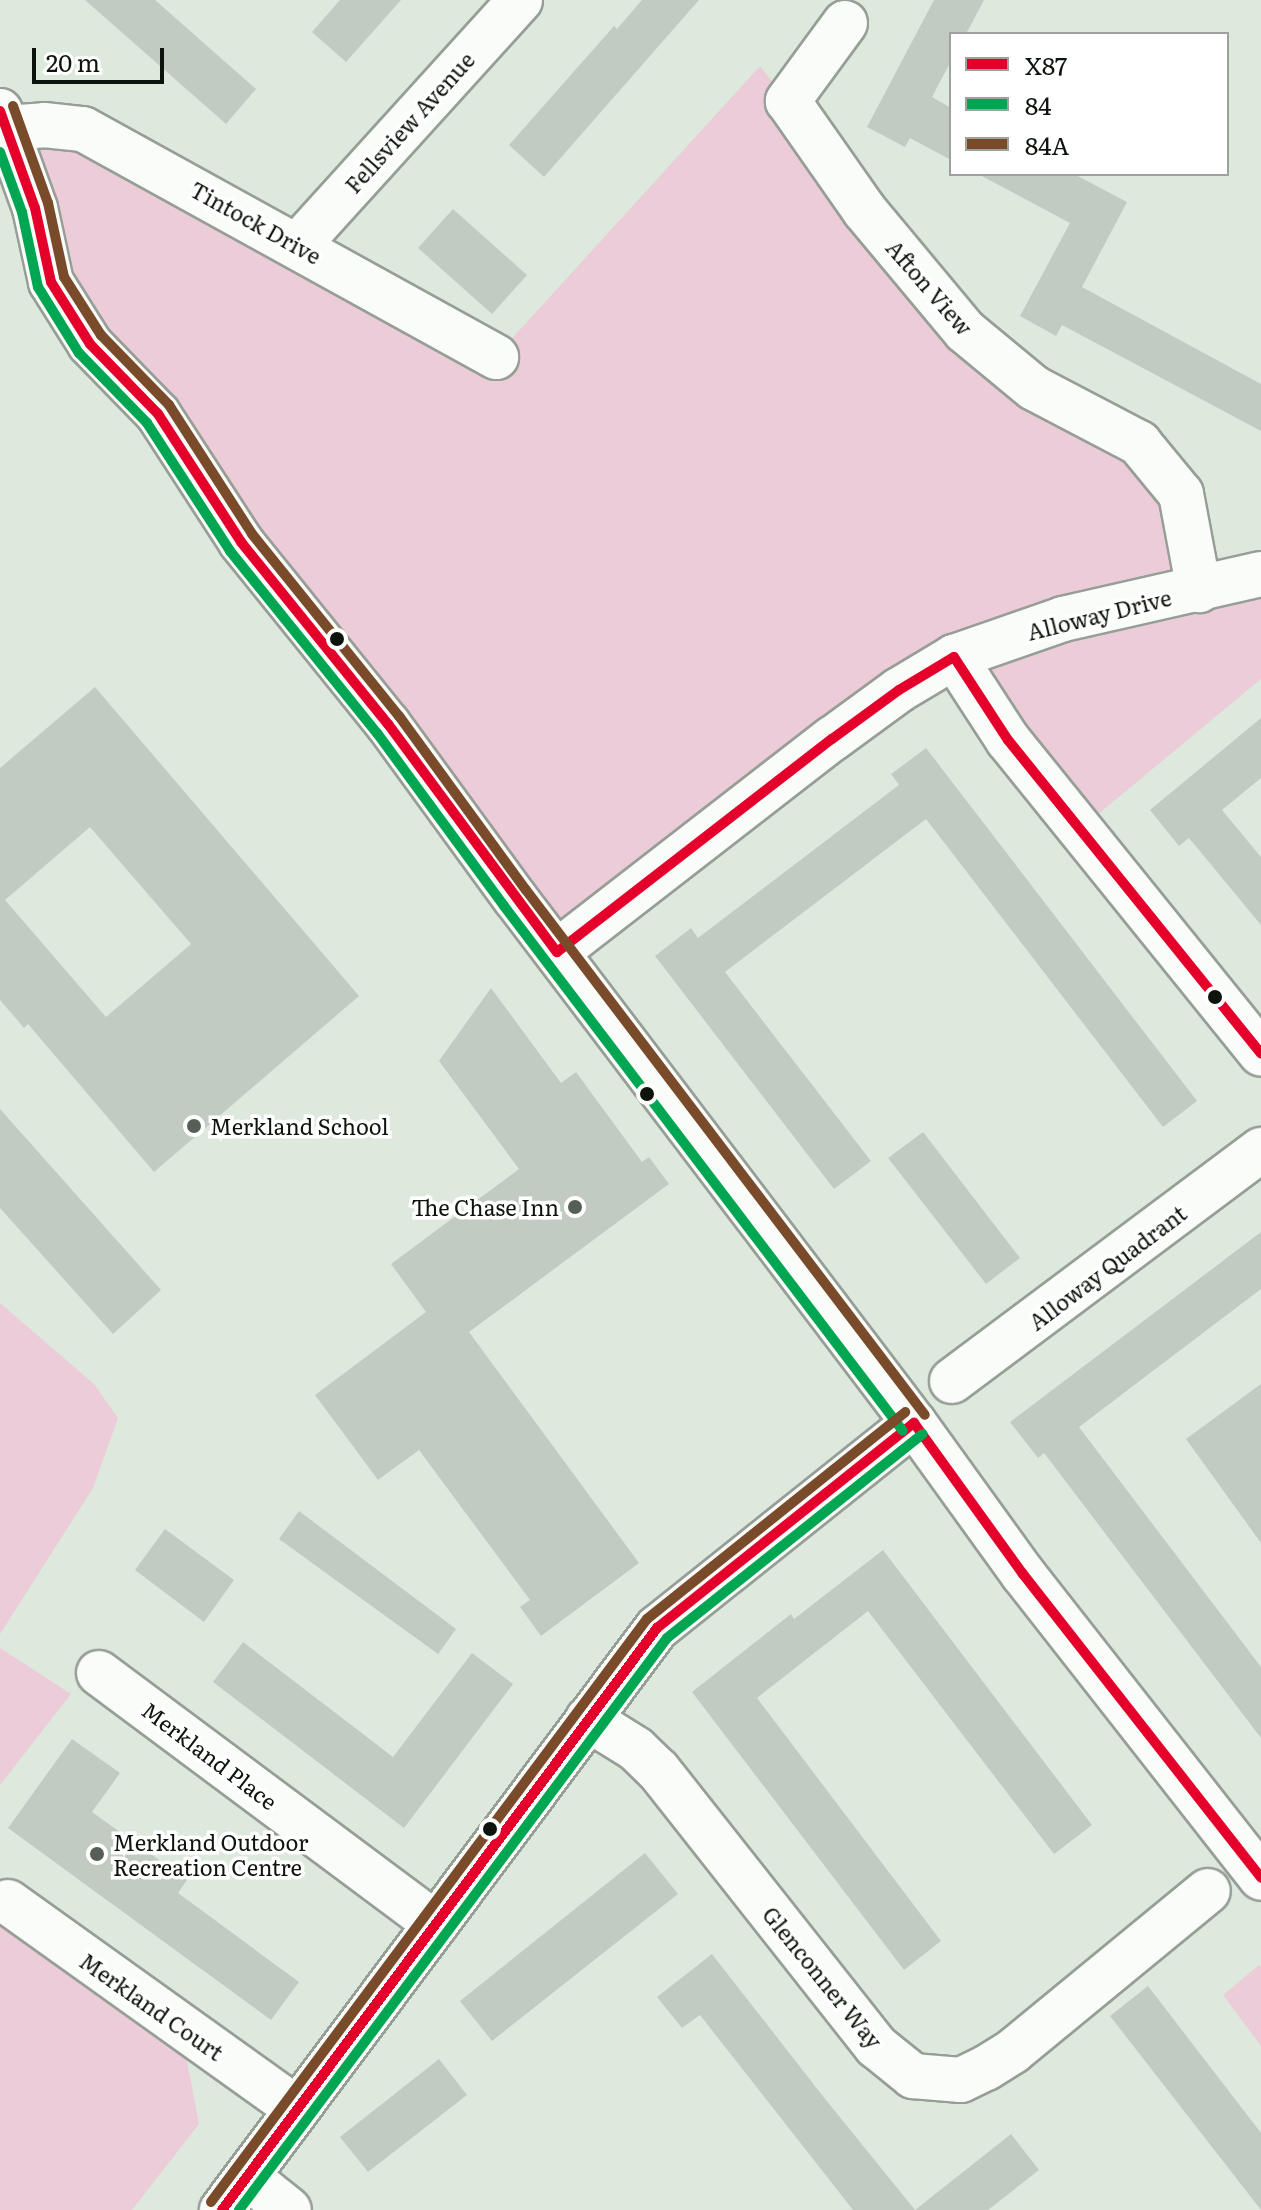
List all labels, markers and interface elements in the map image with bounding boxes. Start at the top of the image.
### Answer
scale bar [36,32,168,82]
legend [949,32,1229,176]
text: 20 m [46,44,100,79]
street label: Fellsview Avenue [339,46,479,198]
text: X87 [1025,47,1067,82]
text: 84 [1025,87,1051,122]
text: 84A [1025,127,1069,162]
street label: Tintock Drive [186,175,326,269]
street label: Afton View [882,234,978,340]
street label: Alloway Drive [1024,583,1174,645]
unlabelled marker [329,631,345,647]
unlabelled marker [1207,989,1223,1005]
unlabelled marker [639,1086,655,1102]
place label: Merkland School [210,1113,389,1139]
marker: Merkland School [185,1117,203,1135]
place label: The Chase Inn [411,1194,559,1220]
marker: The Chase Inn [566,1198,584,1216]
street label: Alloway Quadrant [1023,1199,1191,1335]
street label: Merkland Place [137,1696,283,1814]
unlabelled marker [482,1821,498,1837]
place label: Merkland Outdoor Recreation Centre [113,1828,309,1880]
marker: Merkland Outdoor Recreation Centre [88,1845,106,1863]
street label: Glenconner Way [758,1901,888,2053]
street label: Merkland Court [75,1947,229,2065]

